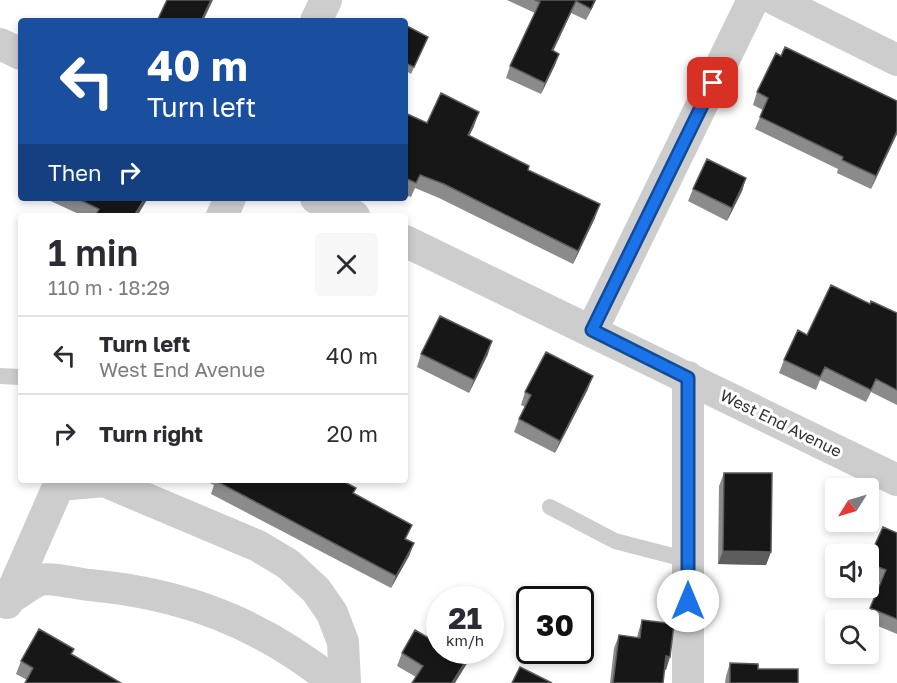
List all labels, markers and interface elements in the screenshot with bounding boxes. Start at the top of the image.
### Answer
text: 40 m [147,40,248,90]
icon: left [48,42,126,120]
pin [687,57,738,108]
icon: arrive [696,66,729,99]
text: Turn left [147,91,256,123]
icon: right [113,156,146,189]
text: Then [48,159,101,186]
text: 1 min [48,231,138,274]
button: close [315,233,378,296]
text: 110 m · 18:29 [48,275,170,299]
text: Turn left [99,330,190,357]
icon: left [48,339,81,372]
text: 40 m [326,342,378,369]
text: West End Avenue [99,357,265,381]
street label: West End Avenue [717,385,845,461]
icon: right [48,417,81,450]
text: Turn right [99,420,203,447]
text: 20 m [327,420,378,447]
north arrow [825,478,879,532]
map controls [825,478,879,664]
button: sound [825,544,879,598]
position arrow [656,569,720,633]
speed limit sign: 30 [516,586,594,664]
text: 21 [448,600,482,636]
button: search [825,610,879,664]
text: km/h [446,631,484,649]

